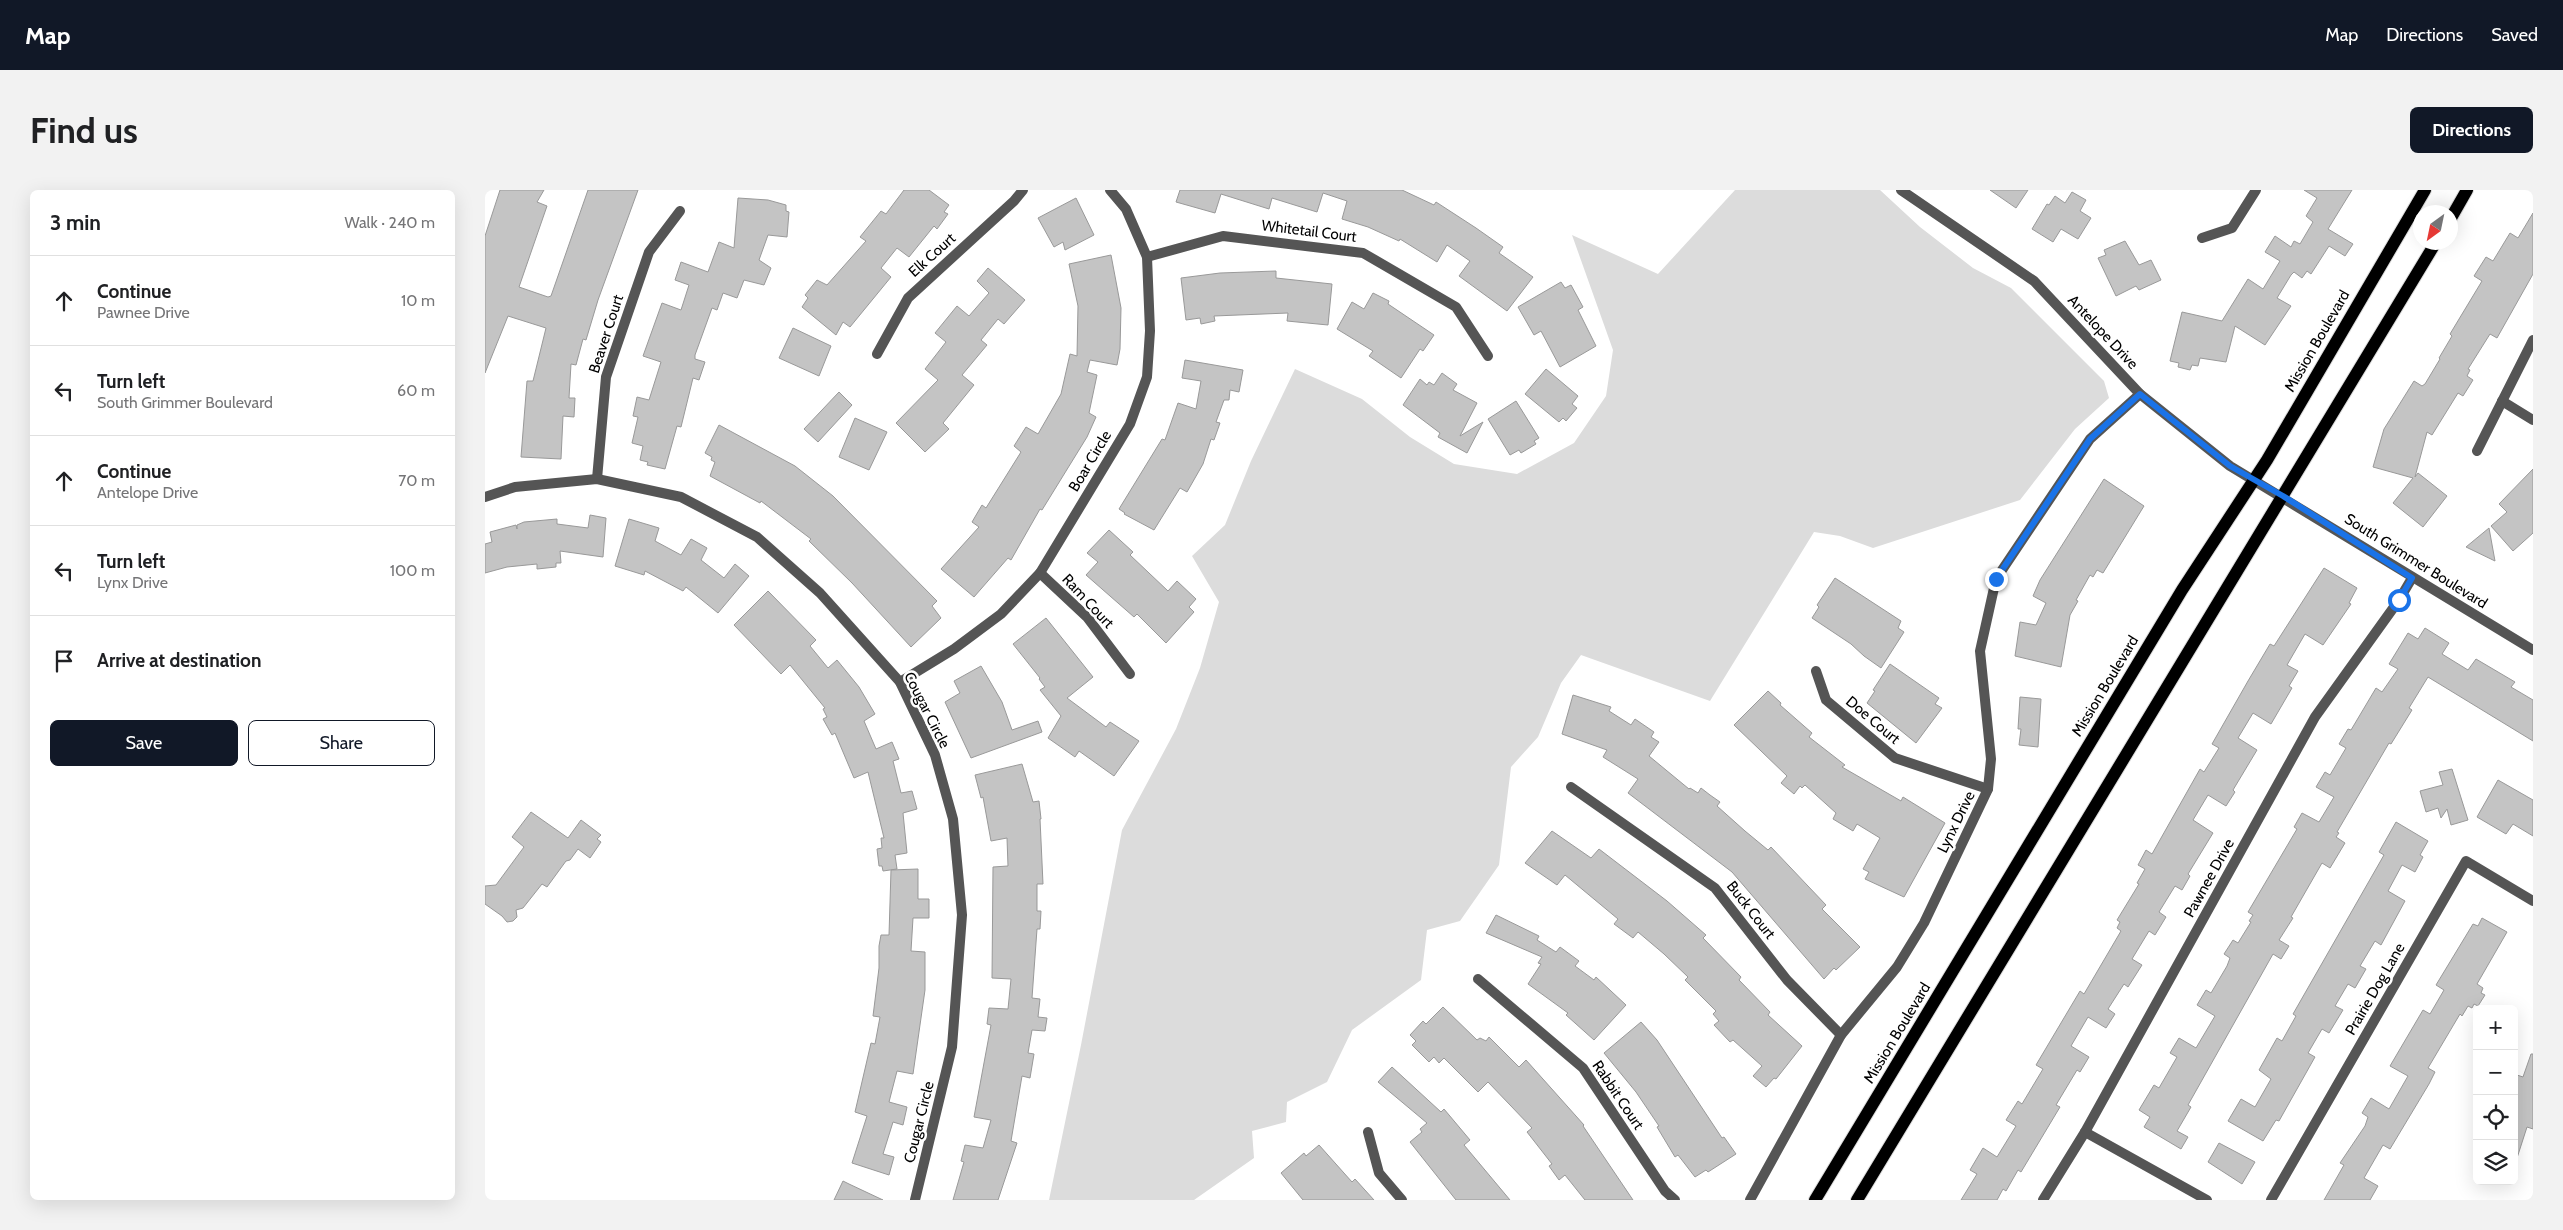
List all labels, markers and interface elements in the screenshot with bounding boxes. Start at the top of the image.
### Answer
text: Map [25,21,71,50]
text: Map [2325,24,2358,46]
text: Directions [2386,24,2463,46]
text: Saved [2491,24,2538,46]
button: Directions [2410,107,2533,153]
text: Find us [30,109,138,152]
north arrow [2413,205,2458,250]
text: 3 min [50,210,101,235]
text: Walk · 240 m [344,213,435,232]
street label: Whitetail Court [1261,216,1357,246]
street label: Elk Court [905,229,959,281]
text: Continue [97,280,171,303]
icon: ahead [50,287,78,315]
street label: Mission Boulevard [2281,287,2353,395]
text: 10 m [401,291,435,310]
street label: Antelope Drive [2064,291,2142,373]
street label: Beaver Court [585,292,627,376]
text: Pawnee Drive [97,303,190,322]
text: Turn left [97,370,165,393]
icon: left [50,377,78,405]
text: 60 m [397,381,435,400]
text: South Grimmer Boulevard [97,393,273,412]
street label: Boar Circle [1065,427,1115,495]
text: Continue [97,460,171,483]
icon: ahead [50,467,78,495]
text: 70 m [398,471,435,490]
text: Antelope Drive [97,483,198,502]
street label: South Grimmer Boulevard [2341,510,2491,612]
text: Turn left [97,550,165,573]
icon: left [50,557,78,585]
text: 100 m [390,561,435,580]
route end [1985,568,2008,591]
street label: Ram Court [1058,570,1118,632]
text: Lynx Drive [97,573,168,592]
route start [2388,589,2411,612]
street label: Mission Boulevard [2068,632,2142,740]
icon: arrive [50,647,78,675]
text: Arrive at destination [97,649,261,672]
street label: Cougar Circle [900,669,954,751]
street label: Doe Court [1842,692,1904,748]
button: Save [50,720,238,766]
button: Share [248,720,435,766]
street label: Lynx Drive [1933,788,1979,856]
street label: Pawnee Drive [2180,835,2238,920]
street label: Buck Court [1723,877,1779,943]
street label: Prairie Dog Lane [2341,940,2409,1038]
street label: Mission Boulevard [1860,979,1934,1087]
map controls [2473,1005,2518,1185]
button: + [2473,1005,2518,1050]
button: − [2473,1050,2518,1095]
street label: Rabbit Court [1588,1057,1648,1133]
street label: Cougar Circle [900,1079,938,1165]
button: locate [2473,1095,2518,1140]
button: layers [2473,1140,2518,1185]

